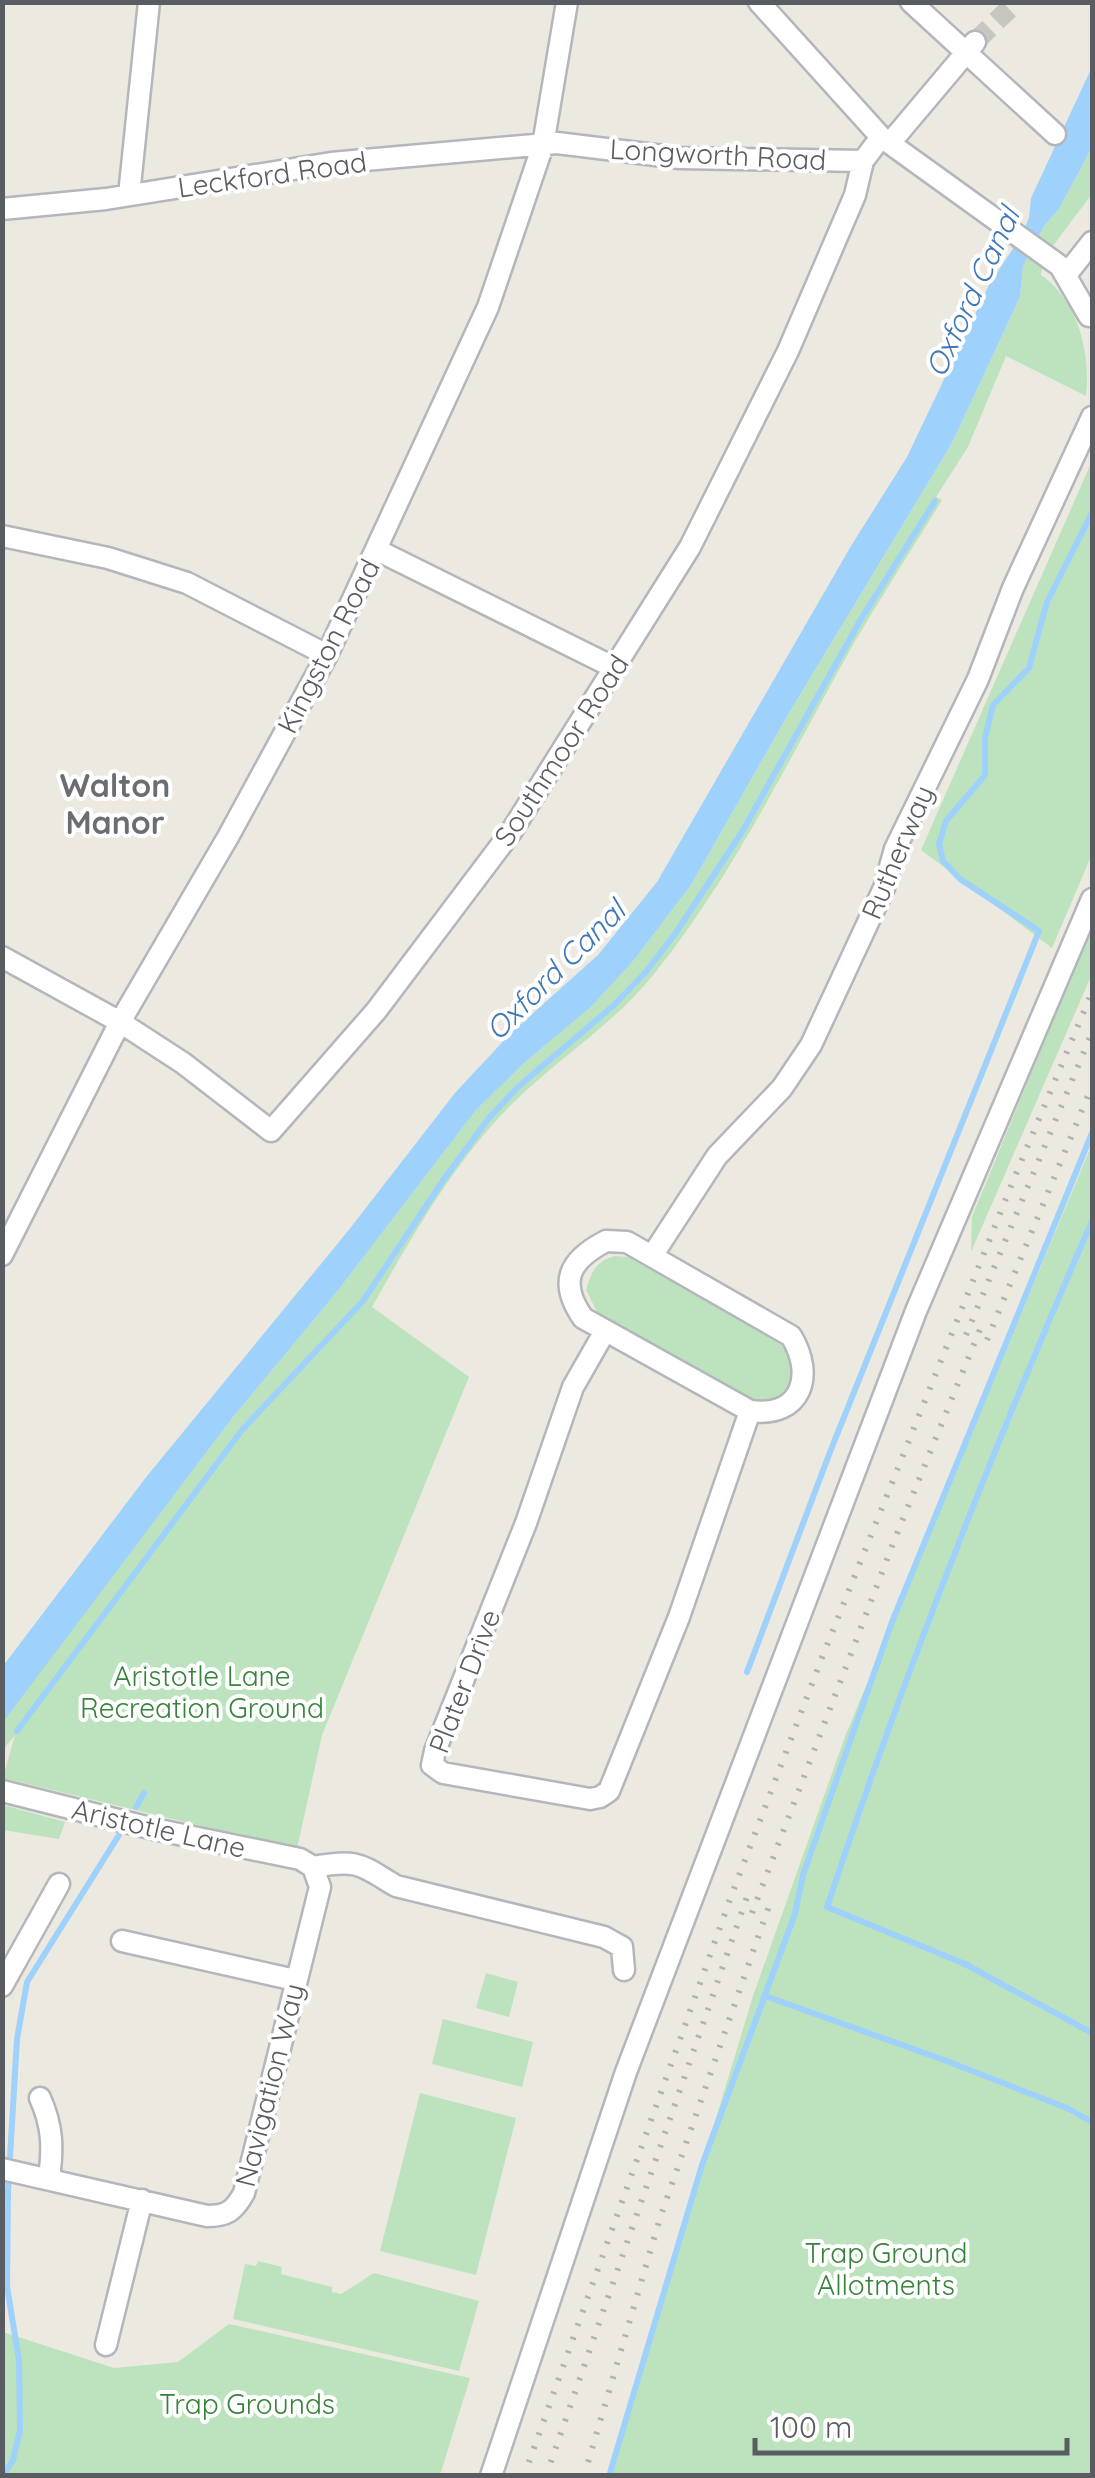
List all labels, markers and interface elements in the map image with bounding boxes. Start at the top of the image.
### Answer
street label: Longworth Road [609,131,827,177]
street label: Leckford Road [175,143,369,205]
water label: Oxford Canal [916,198,1029,383]
street label: Kingston Road [269,553,387,739]
street label: Southmoor Road [486,648,636,852]
district label: Walton Manor [60,765,170,842]
street label: Rutherway [853,780,941,924]
water label: Oxford Canal [477,890,635,1048]
street label: Plater Drive [421,1604,507,1758]
park label: Aristotle Lane Recreation Ground [80,1658,324,1725]
street label: Aristotle Lane [69,1791,249,1865]
street label: Navigation Way [227,1980,311,2190]
park label: Trap Ground Allotments [805,2235,967,2302]
park label: Trap Grounds [159,2386,335,2421]
scale bar [755,2393,1068,2455]
text: 100 m [770,2408,852,2446]

